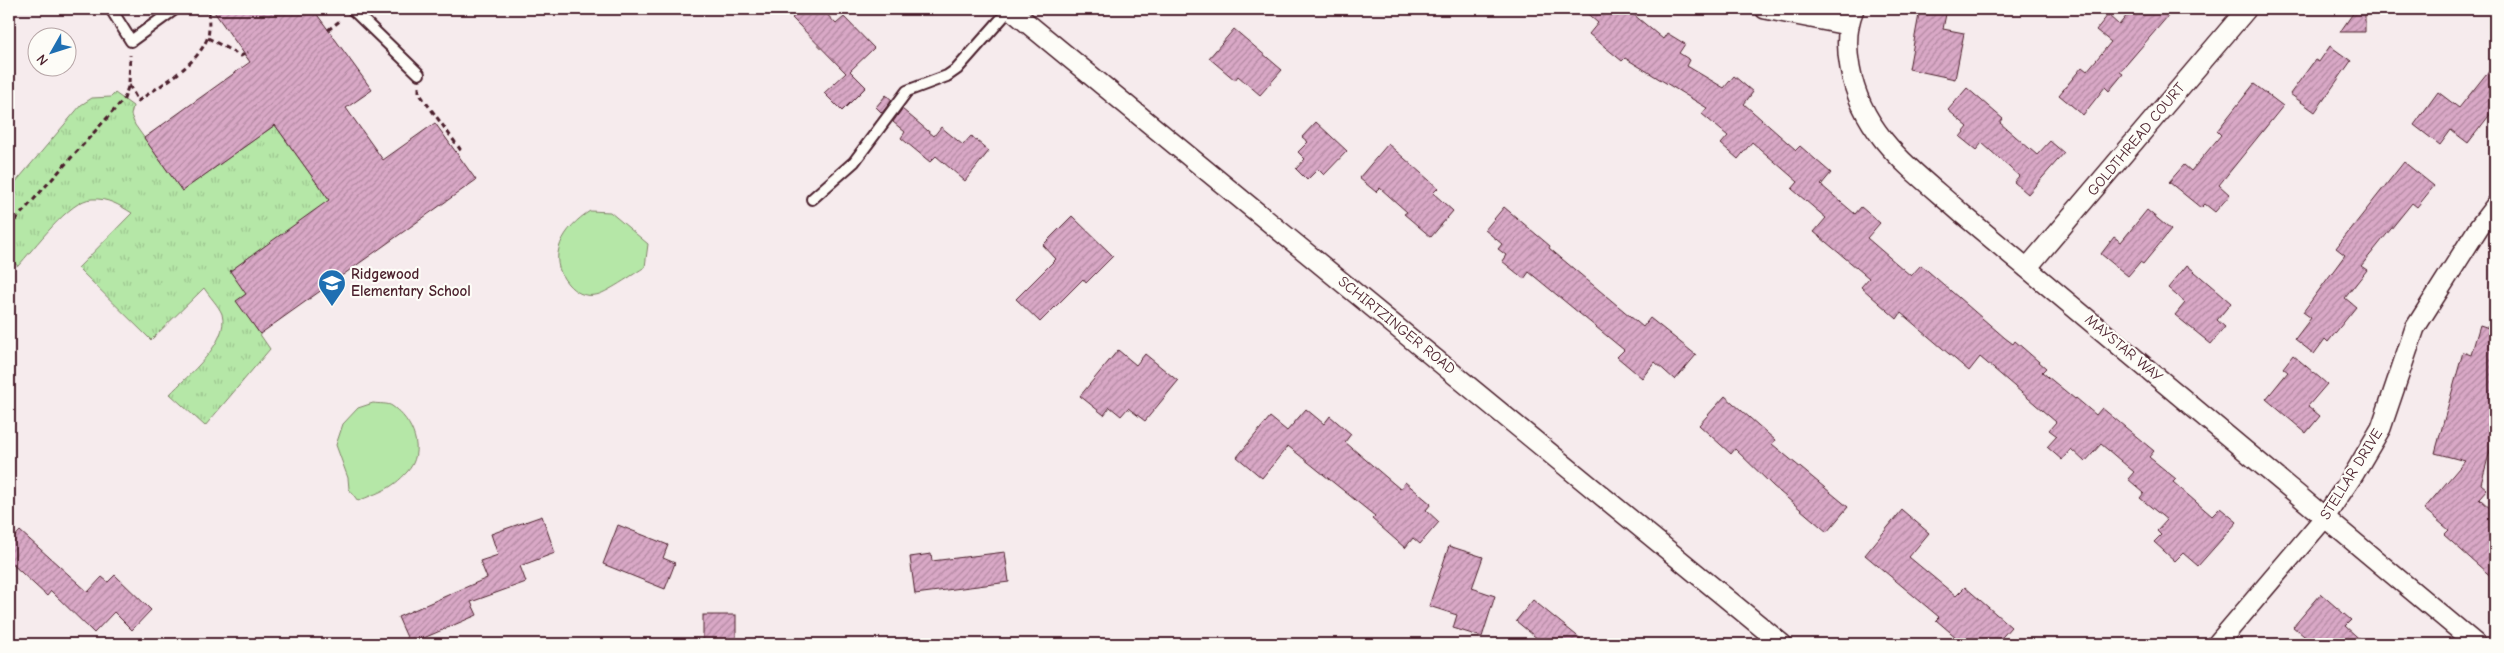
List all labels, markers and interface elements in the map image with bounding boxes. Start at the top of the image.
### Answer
north arrow [28,28,78,78]
text: N [33,51,52,69]
street label: GOLDTHREAD COURT [2083,79,2189,199]
place label: Ridgewood Elementary School [351,265,471,300]
school or university icon: Ridgewood Elementary School [317,268,347,307]
street label: SCHIRTZINGER ROAD [1335,272,1459,378]
street label: MAYSTAR WAY [2082,310,2167,386]
street label: STELLAR DRIVE [2316,425,2386,523]

